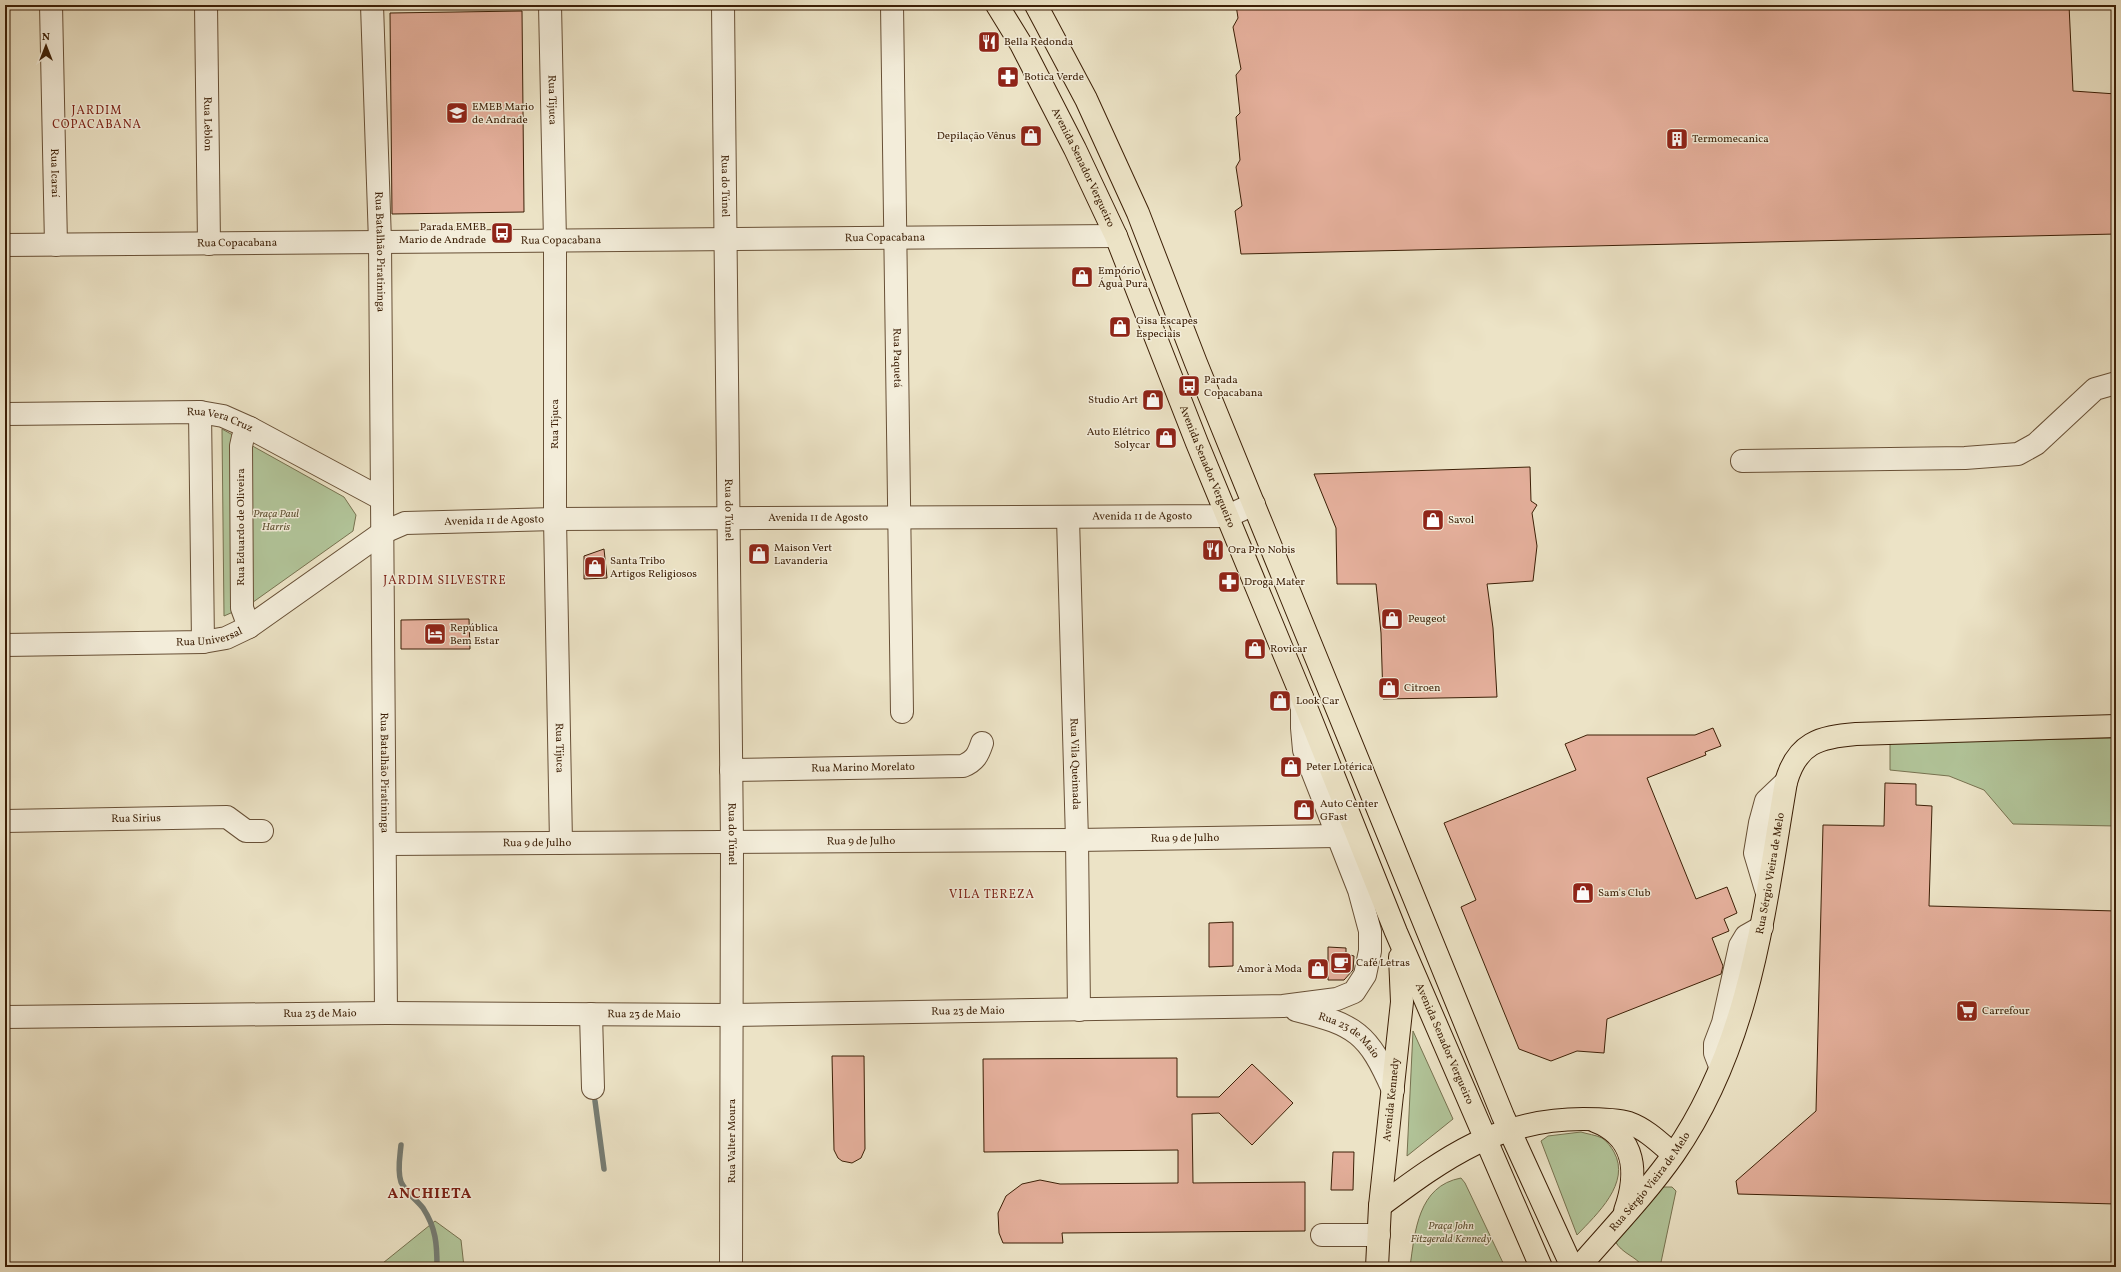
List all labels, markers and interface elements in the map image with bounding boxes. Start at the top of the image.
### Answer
north arrow [26,26,66,66]
restaurant icon: Bella Redonda [976,29,1002,55]
text: N [42,30,50,45]
place label: Bella Redonda [1004,35,1074,50]
pharmacy icon: Botica Verde [995,64,1021,90]
place label: Botica Verde [1024,70,1084,85]
street label: Rua Tijuca [544,75,560,126]
street label: Rua Leblon [200,97,215,152]
school or university icon: EMEB Mario de Andrade [444,100,470,126]
place label: EMEB Mario de Andrade [472,100,534,128]
district label: JARDIM COPACABANA [52,103,142,133]
street label: Avenida Senador Vergueiro [1048,105,1118,230]
shop icon: Depilação Vênus [1018,123,1044,149]
building icon: Termomecanica [1664,126,1690,152]
place label: Depilação Vênus [937,129,1016,144]
place label: Termomecanica [1692,132,1769,147]
street label: Rua Icaraí [46,148,63,198]
street label: Rua do Túnel [717,155,733,217]
street label: Rua Batalhão Piratininga [371,191,388,313]
place label: Parada EMEB Mario de Andrade [399,220,486,248]
bus stop icon: Parada EMEB Mario de Andrade [489,220,515,246]
street label: Rua Copacabana [845,230,926,246]
street label: Rua Copacabana [521,233,602,248]
street label: Rua Copacabana [197,235,278,251]
shop icon: Empório Água Pura [1069,264,1095,290]
place label: Empório Água Pura [1098,264,1148,292]
shop icon: Gisa Escapes Especiais [1107,314,1133,340]
place label: Gisa Escapes Especiais [1136,314,1198,342]
street label: Rua Paquetá [889,328,905,389]
bus stop icon: Parada Copacabana [1176,373,1202,399]
place label: Parada Copacabana [1204,373,1263,401]
shop icon: Studio Art [1140,387,1166,413]
place label: Studio Art [1088,393,1138,408]
street label: Rua Tijuca [548,399,563,449]
street label: Avenida Senador Vergueiro [1176,403,1239,530]
street label: Rua Vera Cruz [187,404,256,436]
place label: Auto Elétrico Solycar [1087,425,1150,453]
shop icon: Auto Elétrico Solycar [1153,425,1179,451]
street label: Rua Eduardo de Oliveira [234,468,249,586]
street label: Rua do Túnel [721,479,736,541]
park label: Praça Paul Harris [253,507,299,535]
shop icon: Savol [1420,507,1446,533]
street label: Avenida 11 de Agosto [1092,509,1192,524]
street label: Avenida 11 de Agosto [768,510,868,526]
street label: Avenida 11 de Agosto [444,512,544,529]
place label: Savol [1448,513,1474,528]
restaurant icon: Ora Pro Nobis [1200,537,1226,563]
shop icon: Maison Vert Lavanderia [746,541,772,567]
place label: Maison Vert Lavanderia [774,541,832,569]
place label: Ora Pro Nobis [1228,543,1296,558]
shop icon: Santa Tribo Artigos Religiosos [582,554,608,580]
place label: Santa Tribo Artigos Religiosos [610,554,697,582]
pharmacy icon: Droga Mater [1216,569,1242,595]
district label: JARDIM SILVESTRE [383,573,507,589]
place label: Droga Mater [1244,575,1305,590]
shop icon: Peugeot [1379,606,1405,632]
place label: Peugeot [1408,612,1446,627]
hotel icon: República Bem Estar [422,621,448,647]
place label: República Bem Estar [450,621,500,649]
street label: Rua Universal [176,624,245,650]
shop icon: Rovicar [1242,636,1268,662]
place label: Rovicar [1270,642,1308,657]
shop icon: Citroen [1376,675,1402,701]
place label: Citroen [1404,681,1441,696]
shop icon: Look Car [1267,688,1293,714]
place label: Look Car [1296,694,1340,709]
street label: Rua Batalhão Piratininga [376,712,392,834]
street label: Rua Vila Queimada [1066,718,1084,811]
street label: Rua Tijuca [551,723,567,774]
shop icon: Peter Lotérica [1278,754,1304,780]
street label: Rua Marino Morelato [811,759,915,776]
place label: Peter Lotérica [1306,760,1373,775]
shop icon: Auto Center GFast [1291,797,1317,823]
place label: Auto Center GFast [1320,797,1378,825]
street label: Rua do Túnel [724,803,740,865]
street label: Rua Sirius [111,811,161,827]
street label: Rua Sérgio Vieira de Melo [1752,811,1788,936]
street label: Rua 9 de Julho [1151,830,1220,846]
street label: Rua 9 de Julho [827,834,895,849]
street label: Rua 9 de Julho [503,835,571,851]
shop icon: Sam's Club [1570,880,1596,906]
place label: Sam's Club [1598,886,1651,901]
district label: VILA TEREZA [949,887,1035,903]
cafe icon: Café Letras [1328,950,1354,976]
shop icon: Amor à Moda [1305,956,1331,982]
place label: Café Letras [1356,956,1410,971]
place label: Amor à Moda [1237,962,1303,977]
street label: Avenida Senador Vergueiro [1411,981,1477,1107]
supermarket icon: Carrefour [1954,998,1980,1024]
street label: Rua 23 de Maio [931,1003,1005,1019]
place label: Carrefour [1982,1004,2030,1019]
street label: Rua 23 de Maio [283,1006,357,1022]
street label: Rua 23 de Maio [607,1007,681,1022]
street label: Rua 23 de Maio [1316,1009,1383,1061]
street label: Avenida Kennedy [1379,1057,1403,1143]
street label: Rua Valter Moura [725,1098,740,1183]
street label: Rua Sérgio Vieira de Melo [1606,1129,1694,1235]
district label: ANCHIETA [387,1184,473,1205]
park label: Praça John Fitzgerald Kennedy [1411,1219,1491,1247]

